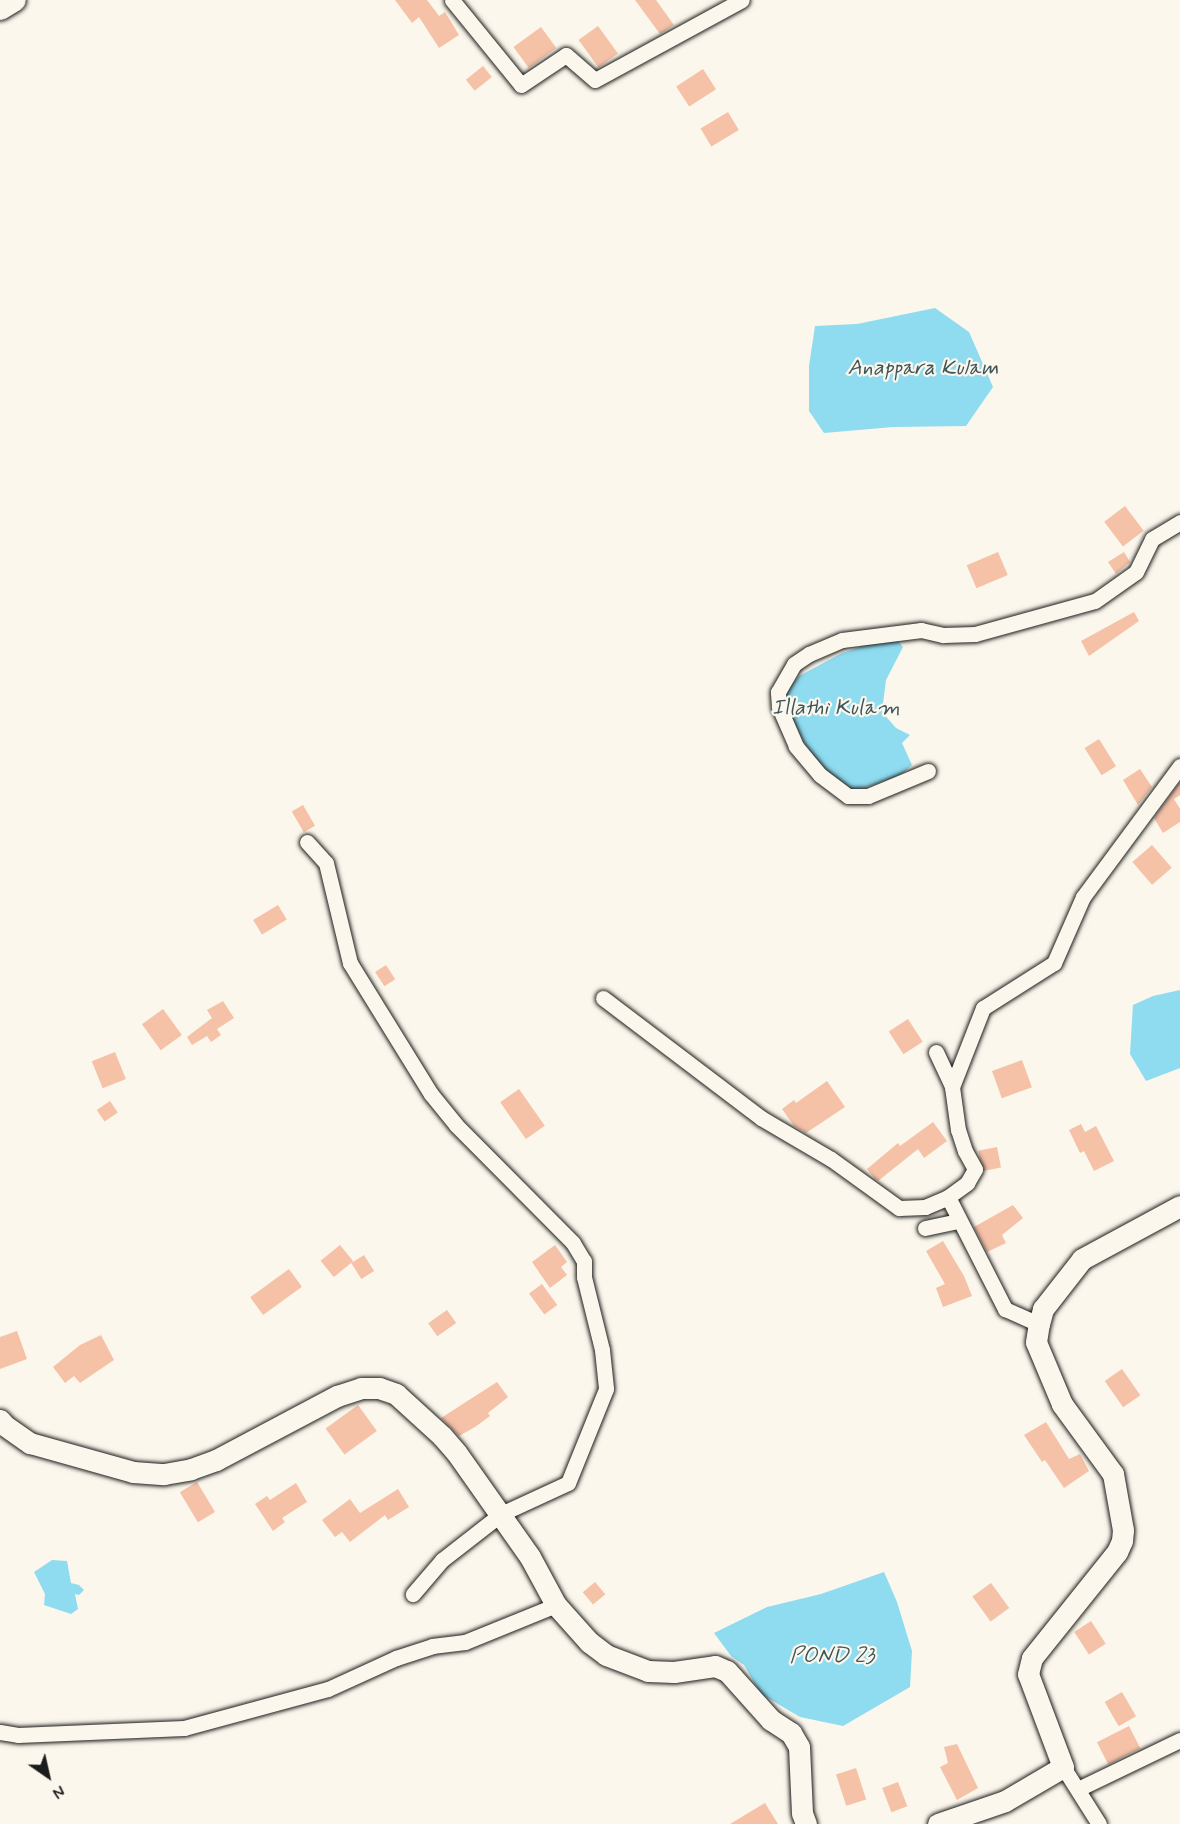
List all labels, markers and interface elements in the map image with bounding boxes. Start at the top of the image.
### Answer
water label: Anappara Kulam [844,356,1002,382]
water label: Illathi Kulam [772,696,900,722]
water label: POND 23 [789,1644,875,1670]
north arrow [18,1746,78,1806]
text: N [48,1780,69,1803]

